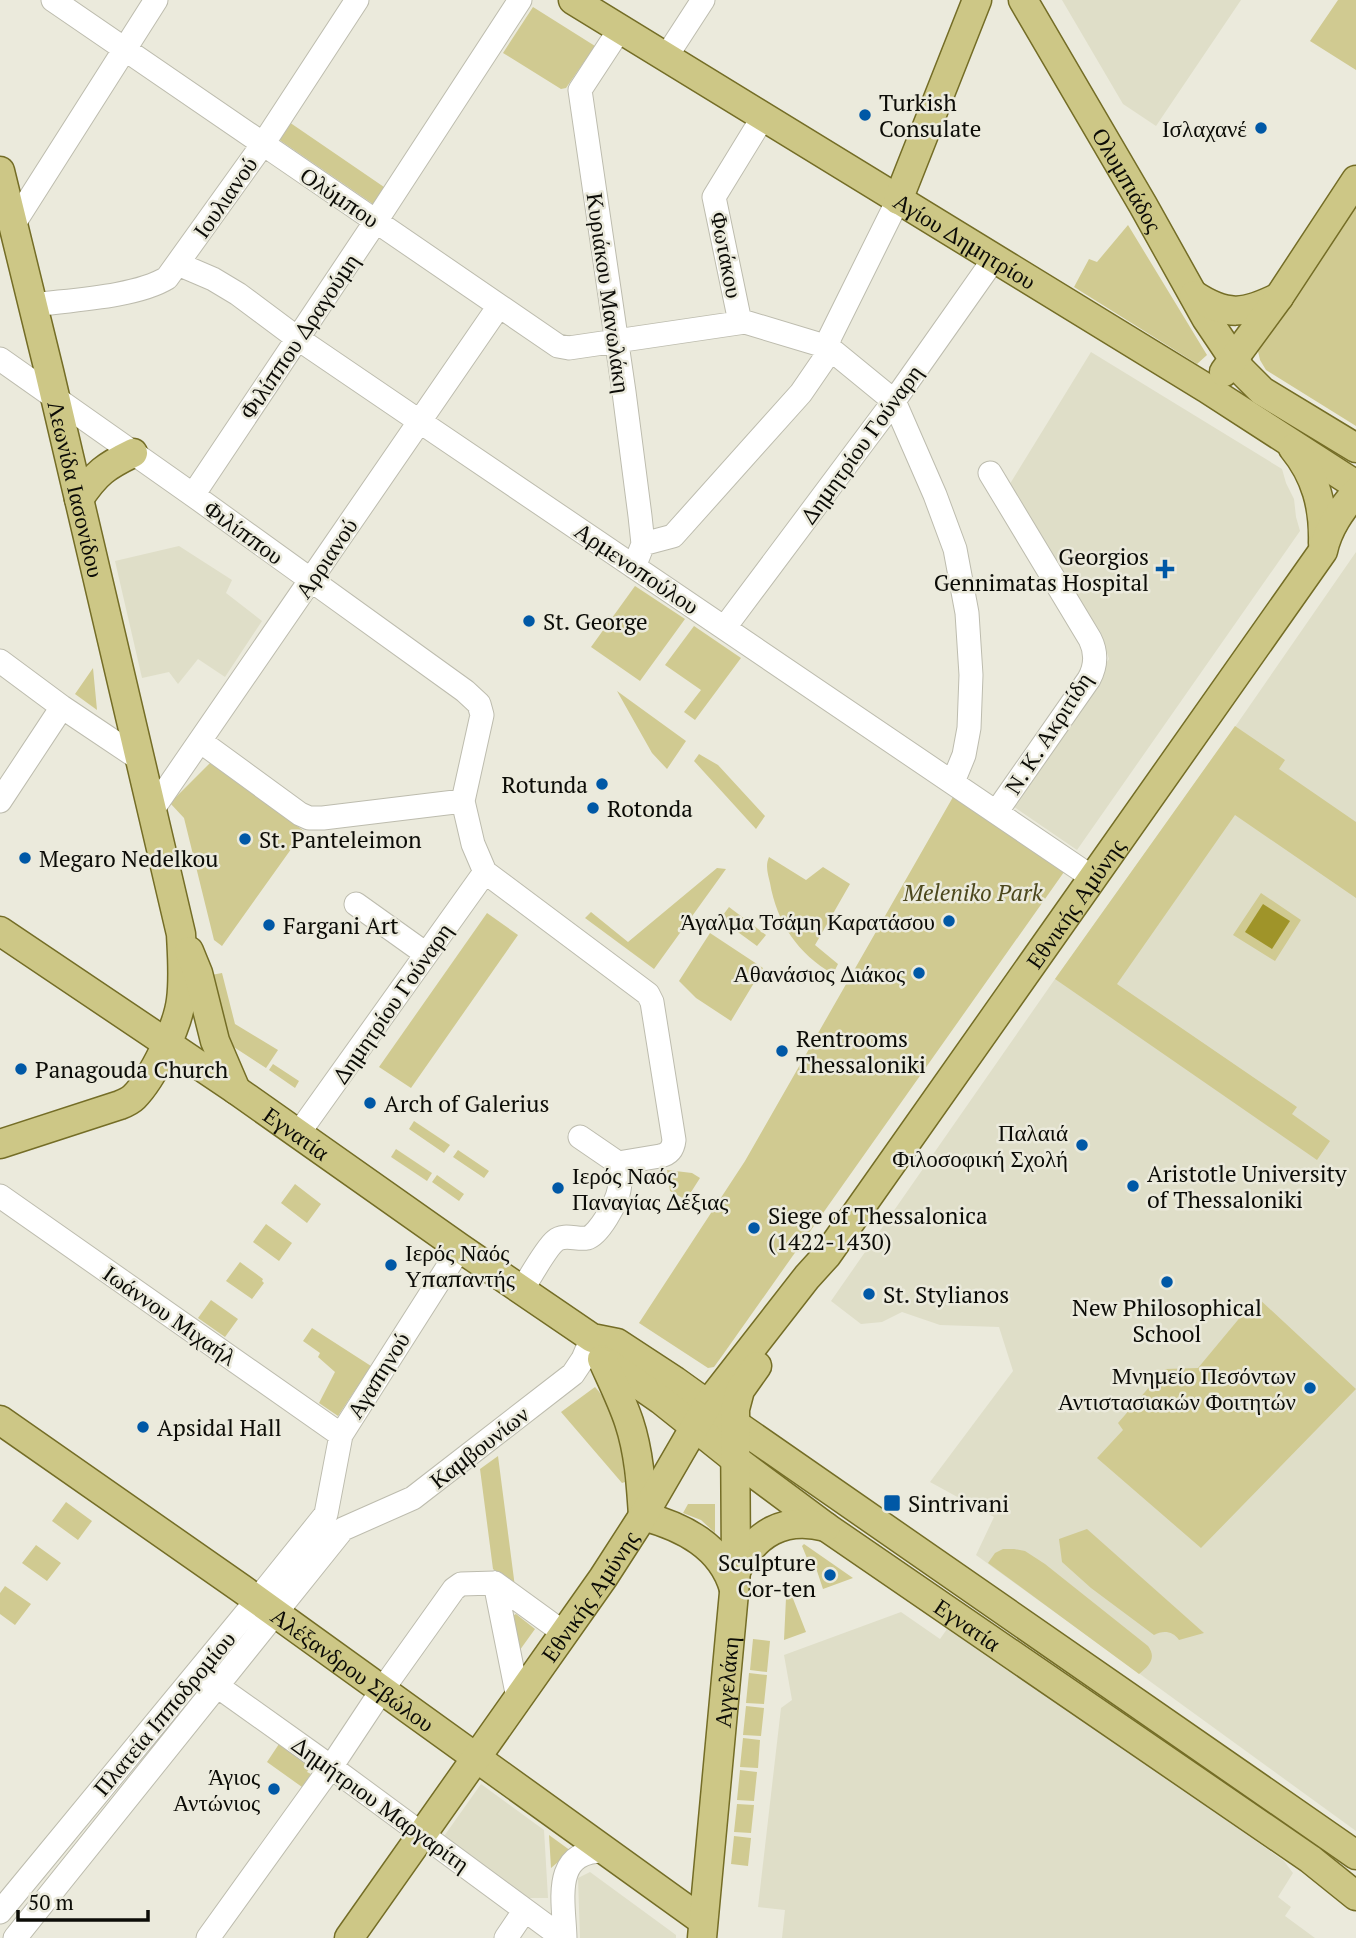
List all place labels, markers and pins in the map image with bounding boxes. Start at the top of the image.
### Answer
place label: Turkish Consulate [879,87,981,144]
marker: Turkish Consulate [857,107,873,123]
place label: Ισλαχανέ [1162,113,1247,144]
marker: Ισλαχανέ [1253,120,1269,136]
place label: Georgios Gennimatas Hospital [934,541,1149,598]
marker: Georgios Gennimatas Hospital [1155,559,1175,579]
place label: St. George [543,606,648,637]
marker: St. George [521,613,537,629]
place label: Rotunda [502,769,588,800]
marker: Rotunda [594,776,610,792]
place label: Rotonda [607,793,693,824]
marker: Rotonda [585,800,601,816]
place label: St. Panteleimon [259,824,422,855]
marker: St. Panteleimon [237,831,253,847]
place label: Megaro Nedelkou [39,843,219,874]
marker: Megaro Nedelkou [17,850,33,866]
place label: Άγαλμα Τσάμη Καρατάσου [680,906,935,937]
place label: Fargani Art [283,910,399,941]
marker: Άγαλμα Τσάμη Καρατάσου [941,913,957,929]
marker: Fargani Art [261,917,277,933]
place label: Αθανάσιος Διάκος [733,958,905,989]
marker: Αθανάσιος Διάκος [911,965,927,981]
place label: Rentrooms Thessaloniki [796,1023,926,1080]
marker: Rentrooms Thessaloniki [774,1043,790,1059]
place label: Panagouda Church [35,1054,229,1085]
marker: Panagouda Church [13,1061,29,1077]
place label: Arch of Galerius [384,1088,549,1119]
marker: Arch of Galerius [362,1095,378,1111]
place label: Παλαιά Φιλοσοφική Σχολή [892,1117,1068,1174]
marker: Παλαιά Φιλοσοφική Σχολή [1074,1137,1090,1153]
place label: Aristotle University of Thessaloniki [1147,1158,1347,1215]
place label: Ιερός Ναός Παναγίας Δέξιας [572,1160,728,1217]
marker: Aristotle University of Thessaloniki [1125,1178,1141,1194]
marker: Ιερός Ναός Παναγίας Δέξιας [550,1180,566,1196]
place label: Siege of Thessalonica (1422-1430) [768,1200,988,1257]
marker: Siege of Thessalonica (1422-1430) [746,1220,762,1236]
place label: Ιερός Ναός Υπαπαντής [405,1237,515,1294]
marker: Ιερός Ναός Υπαπαντής [383,1257,399,1273]
marker: New Philosophical School [1159,1274,1175,1290]
place label: St. Stylianos [883,1279,1009,1310]
marker: St. Stylianos [861,1286,877,1302]
place label: New Philosophical School [1072,1292,1262,1349]
place label: Μνημείο Πεσόντων Αντιστασιακών Φοιτητών [1058,1360,1296,1417]
marker: Μνημείο Πεσόντων Αντιστασιακών Φοιτητών [1302,1380,1318,1396]
place label: Apsidal Hall [157,1412,282,1443]
marker: Apsidal Hall [135,1419,151,1435]
place label: Sintrivani [908,1488,1009,1519]
marker: Sintrivani [882,1493,902,1513]
place label: Sculpture Cor-ten [718,1547,816,1604]
marker: Sculpture Cor-ten [822,1567,838,1583]
place label: Άγιος Αντώνιος [173,1761,260,1818]
marker: Άγιος Αντώνιος [266,1781,282,1797]

